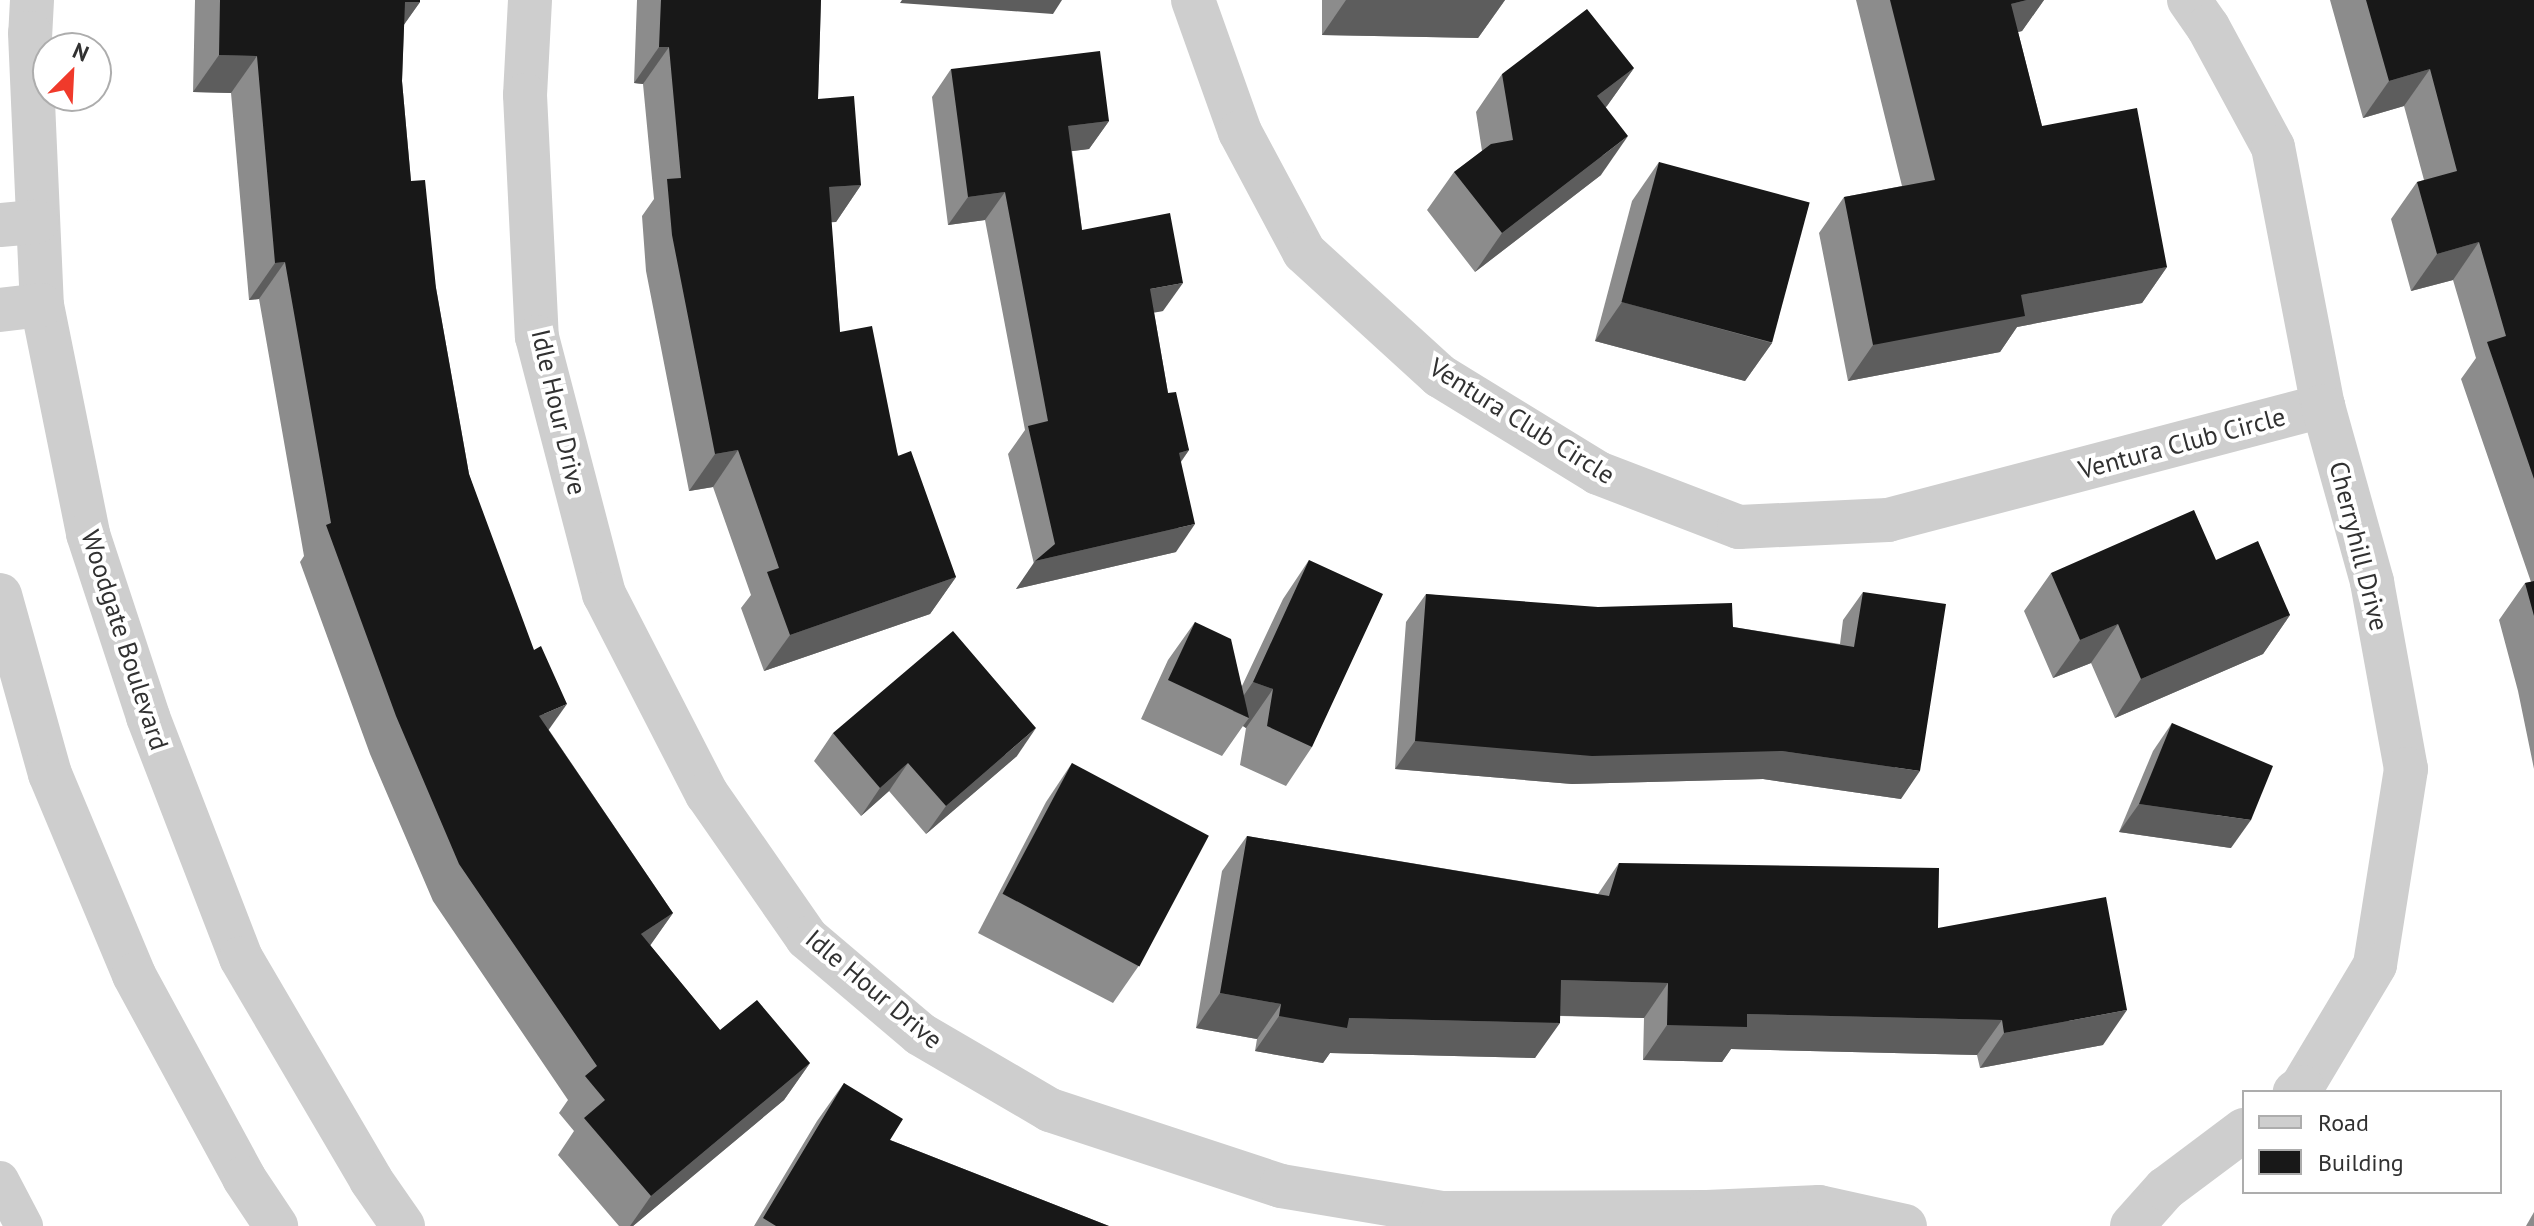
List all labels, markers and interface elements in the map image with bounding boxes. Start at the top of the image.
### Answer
north arrow [32,32,112,112]
text: N [69,36,93,68]
street label: Idle Hour Drive [525,326,593,498]
street label: Ventura Club Circle [1423,351,1621,491]
street label: Ventura Club Circle [2075,400,2289,486]
street label: Cherryhill Drive [2323,458,2395,634]
street label: Woodgate Boulevard [75,526,175,754]
street label: Idle Hour Drive [799,923,949,1055]
legend [2242,1090,2502,1194]
text: Road [2318,1107,2369,1138]
text: Building [2318,1147,2404,1178]

